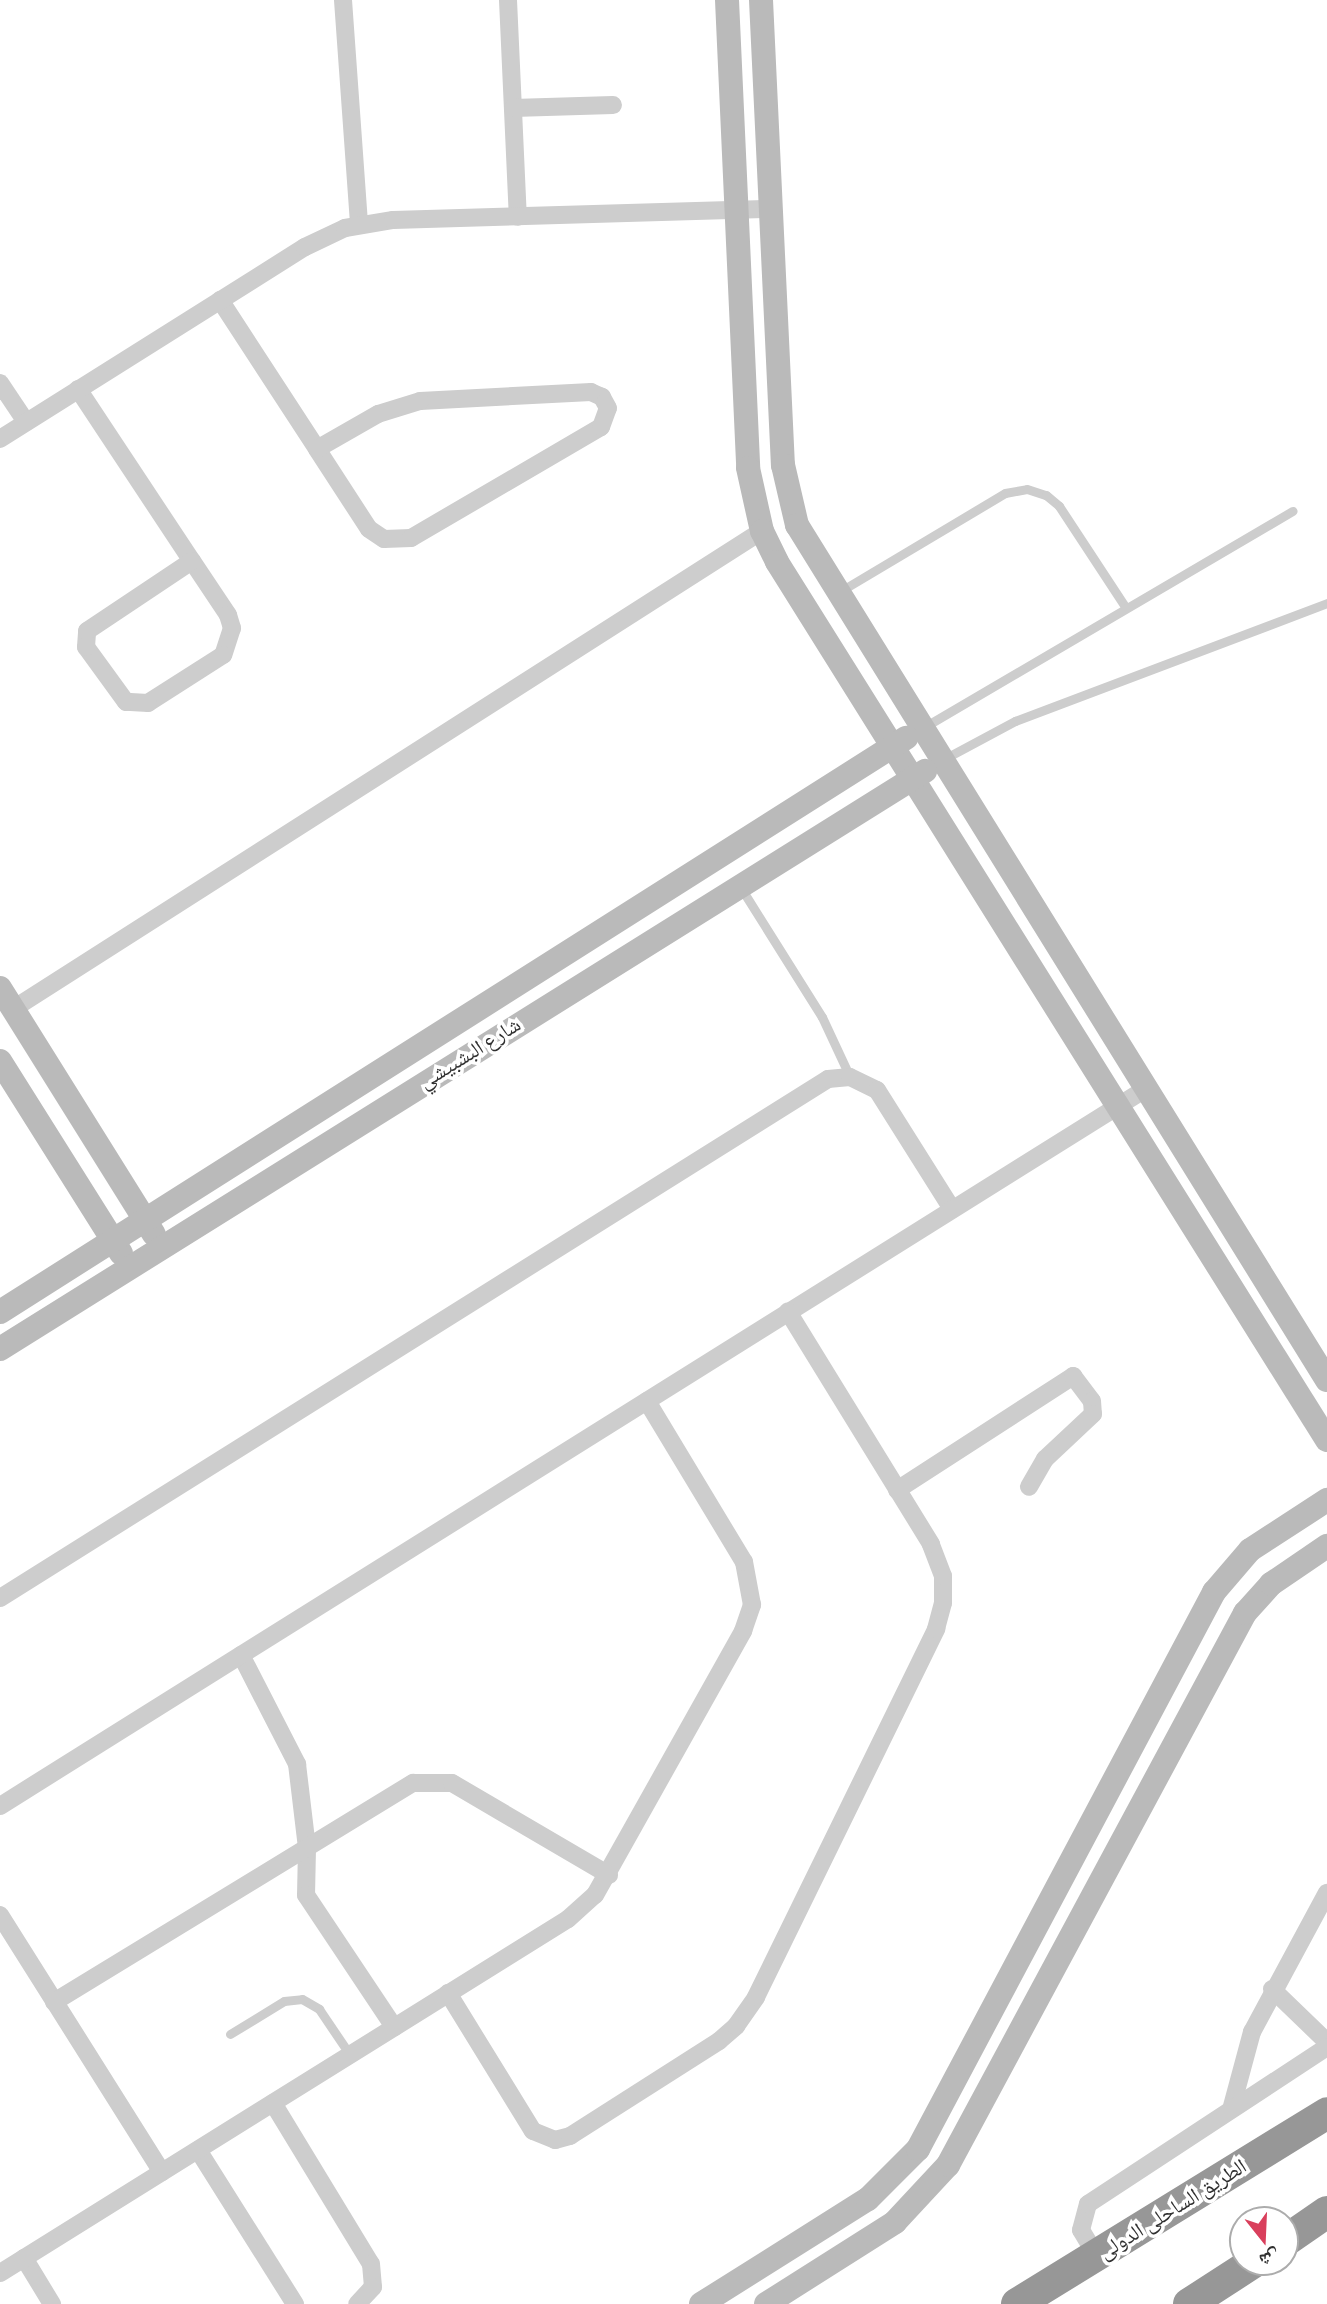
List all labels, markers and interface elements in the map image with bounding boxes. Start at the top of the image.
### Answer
street label: شارع البشبيشي [413,1011,525,1093]
street label: الطريق الساحلى الدولى [1093,2152,1251,2264]
north arrow [1229,2206,1299,2276]
text: ش [1257,2245,1283,2274]

